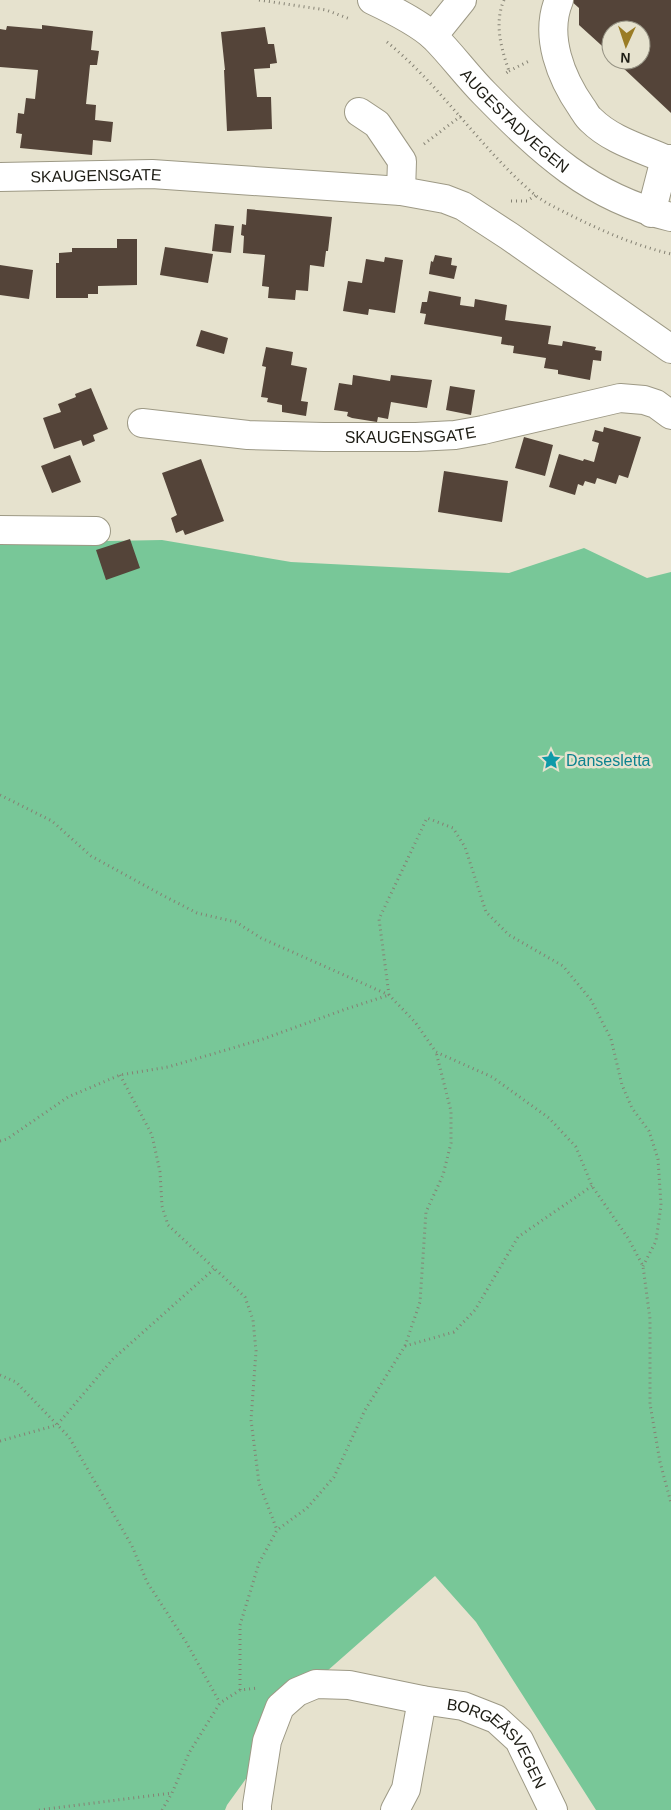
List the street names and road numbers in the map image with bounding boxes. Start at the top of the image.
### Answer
street label: AUGESTADVEGEN [457,66,572,176]
street label: SKAUGENSGATE [30,166,162,185]
street label: SKAUGENSGATE [345,423,477,446]
street label: BORGEÅSVEGEN [446,1696,549,1791]

